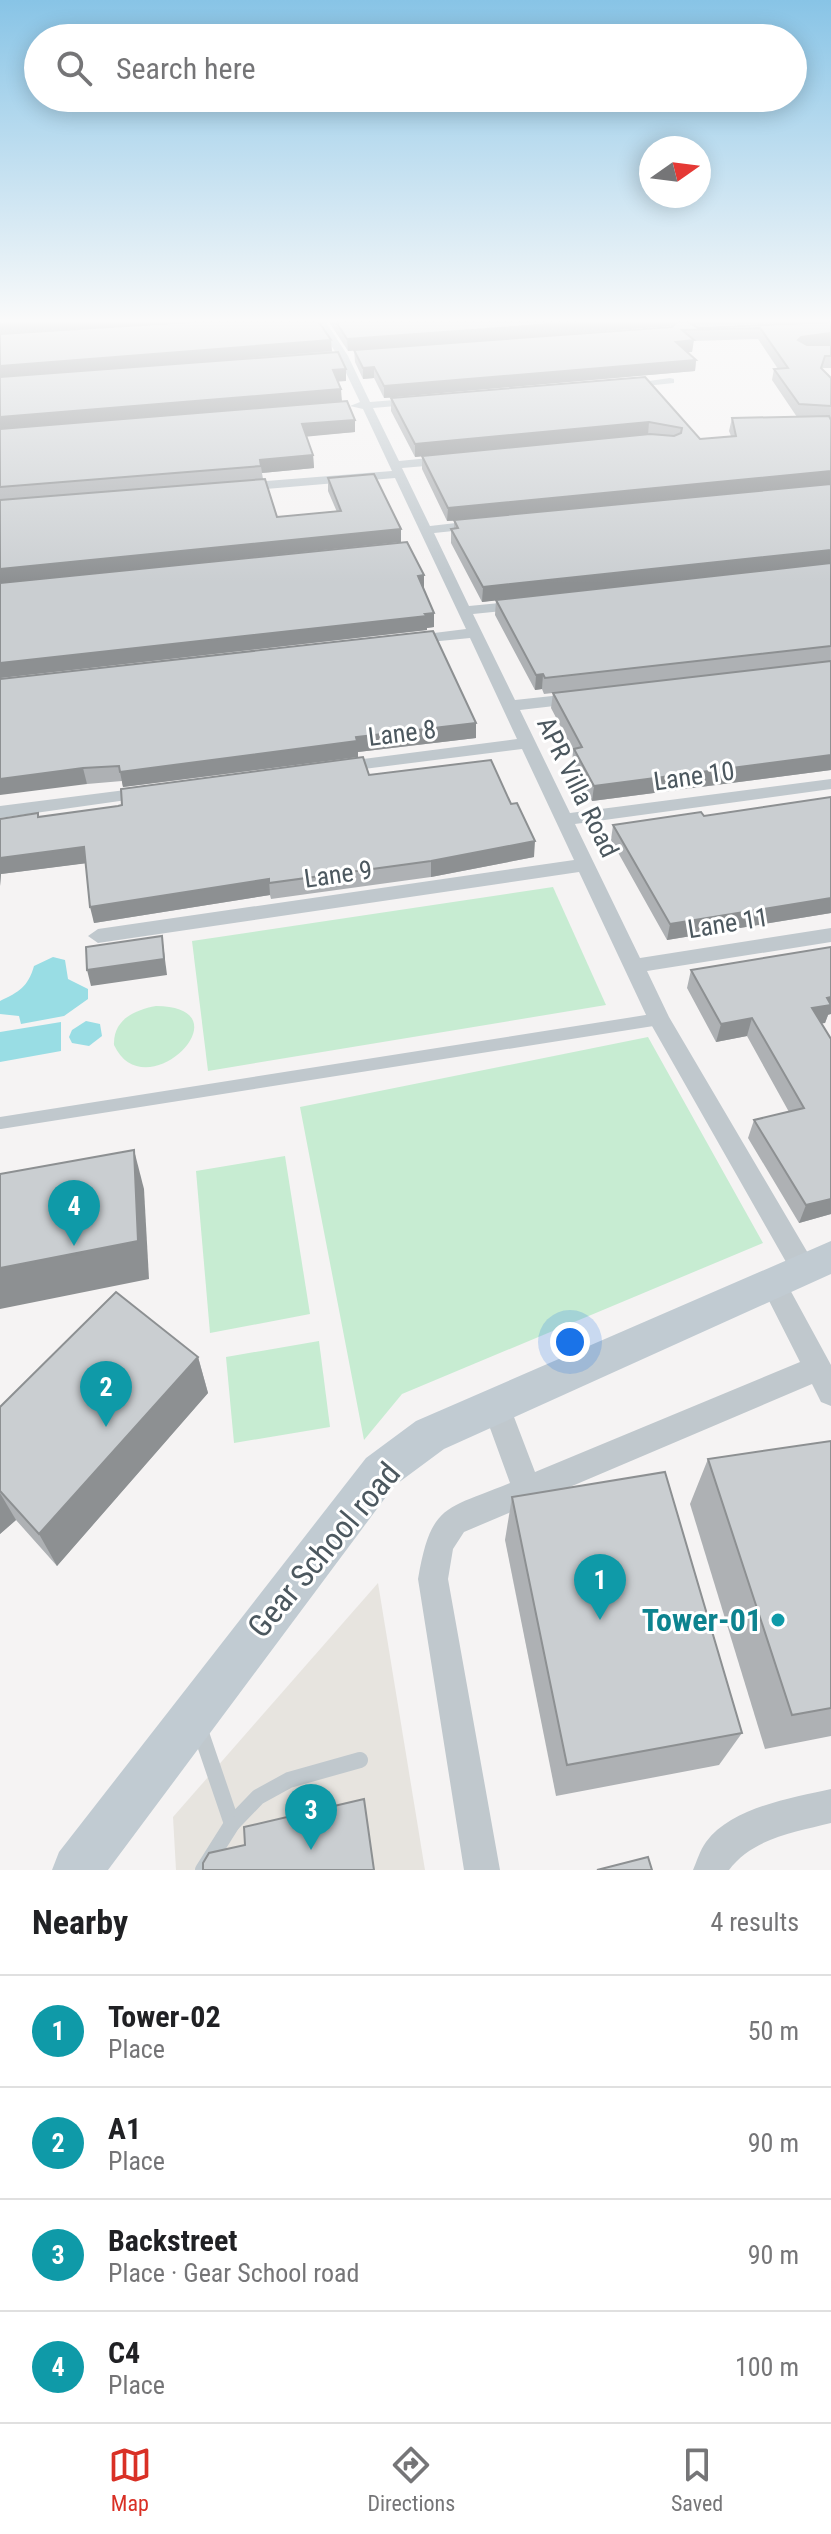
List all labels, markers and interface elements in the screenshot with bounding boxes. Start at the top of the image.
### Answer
search box [24,24,807,112]
icon: search [52,46,96,90]
text: Search here [116,51,256,86]
north arrow [639,136,711,208]
street label: APR Villa Road [531,712,625,862]
street label: Lane 8 [366,714,438,752]
street label: Lane 10 [652,755,736,797]
street label: Lane 9 [302,854,374,894]
street label: Lane 11 [686,902,770,944]
pin: 4 [48,1180,100,1246]
your location [550,1322,590,1362]
pin: 2 [80,1361,132,1427]
street label: Gear School road [240,1455,408,1645]
pin: 1 [574,1554,626,1620]
place label: Tower-01 [642,1601,762,1639]
marker: Tower-01 [769,1611,787,1629]
pin: 3 [285,1784,337,1850]
text: Nearby [32,1902,128,1942]
text: 4 results [710,1907,799,1937]
text: Tower-02 [108,1999,221,2034]
text: 1 [51,2016,65,2046]
text: 50 m [748,2016,799,2046]
text: Place [108,2034,165,2064]
text: A1 [108,2111,141,2146]
text: 2 [51,2128,65,2158]
text: 90 m [748,2128,799,2158]
text: Place [108,2146,165,2176]
text: Backstreet [108,2223,238,2258]
text: 3 [51,2240,65,2270]
text: 90 m [748,2240,799,2270]
text: Place · Gear School road [108,2258,359,2288]
text: C4 [108,2335,140,2370]
text: 4 [51,2352,65,2382]
text: 100 m [735,2352,799,2382]
text: Place [108,2370,165,2400]
tab: Map [108,2443,152,2516]
tab: Directions [367,2443,455,2516]
tab: Saved [671,2443,723,2516]

